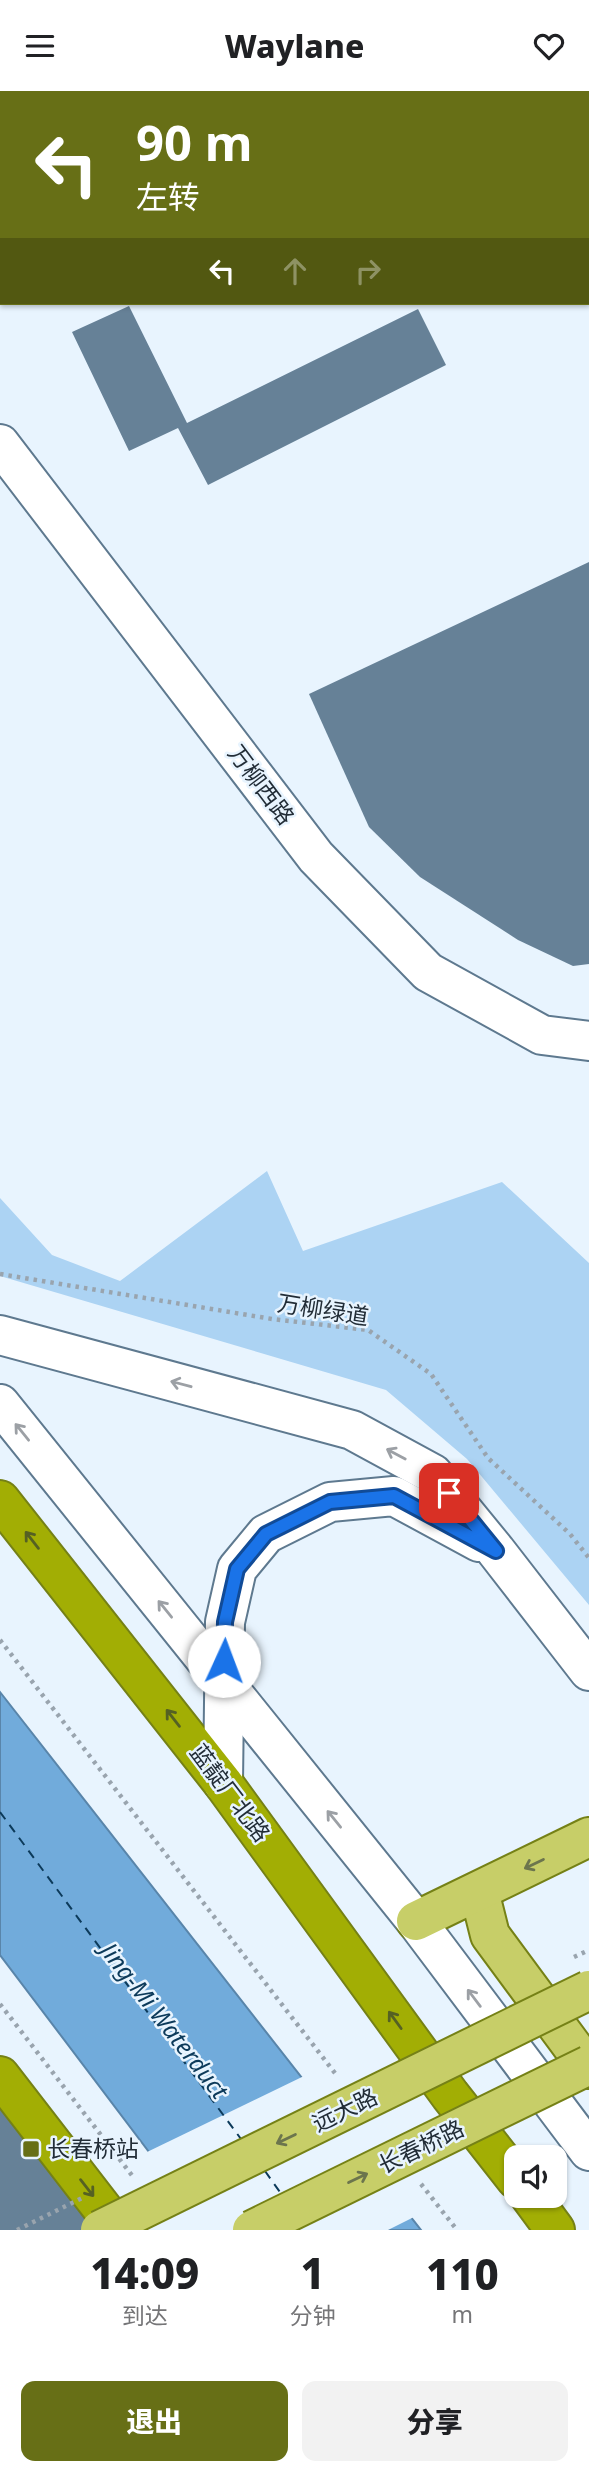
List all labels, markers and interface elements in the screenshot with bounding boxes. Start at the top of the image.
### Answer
text: Waylane [225,24,364,67]
icon: menu [21,27,59,65]
icon: heart [530,27,568,65]
text: 90 m [136,109,253,175]
icon: left [21,119,112,210]
text: 左转 [136,175,200,218]
icon: left [203,252,241,290]
icon: ahead [276,252,314,290]
icon: right [349,252,387,290]
street label: 万柳西路 [221,738,302,831]
street label: 万柳绿道 [275,1286,371,1332]
one-way arrow [170,1377,192,1390]
one-way arrow [15,1423,30,1441]
one-way arrow [386,1447,407,1460]
pin [419,1463,479,1523]
icon: arrive [430,1474,468,1512]
one-way arrow [24,1531,39,1549]
one-way arrow [158,1600,173,1618]
position arrow [187,1624,261,1698]
one-way arrow [165,1710,180,1728]
street label: 蓝靛厂北路 [183,1737,278,1848]
one-way arrow [327,1811,342,1829]
one-way arrow [524,1858,545,1871]
water label: Jing-Mi Waterduct [91,1932,237,2106]
one-way arrow [467,1990,482,2008]
one-way arrow [388,2011,403,2029]
street label: 远大路 [307,2080,383,2139]
street label: 长春桥路 [372,2112,469,2181]
place label: 长春桥站 [47,2132,139,2164]
one-way arrow [276,2133,297,2146]
marker: 长春桥站 [21,2139,41,2159]
map controls [504,2145,567,2208]
button: sound [504,2145,567,2208]
one-way arrow [347,2171,368,2185]
one-way arrow [79,2179,94,2197]
text: 14:09 [90,2244,199,2301]
text: 1 [300,2244,325,2301]
text: 110 [426,2245,499,2302]
text: m [452,2298,473,2330]
text: 到达 [122,2299,168,2331]
text: 分钟 [290,2299,336,2331]
button: 退出 [21,2381,288,2461]
button: 分享 [302,2381,568,2461]

